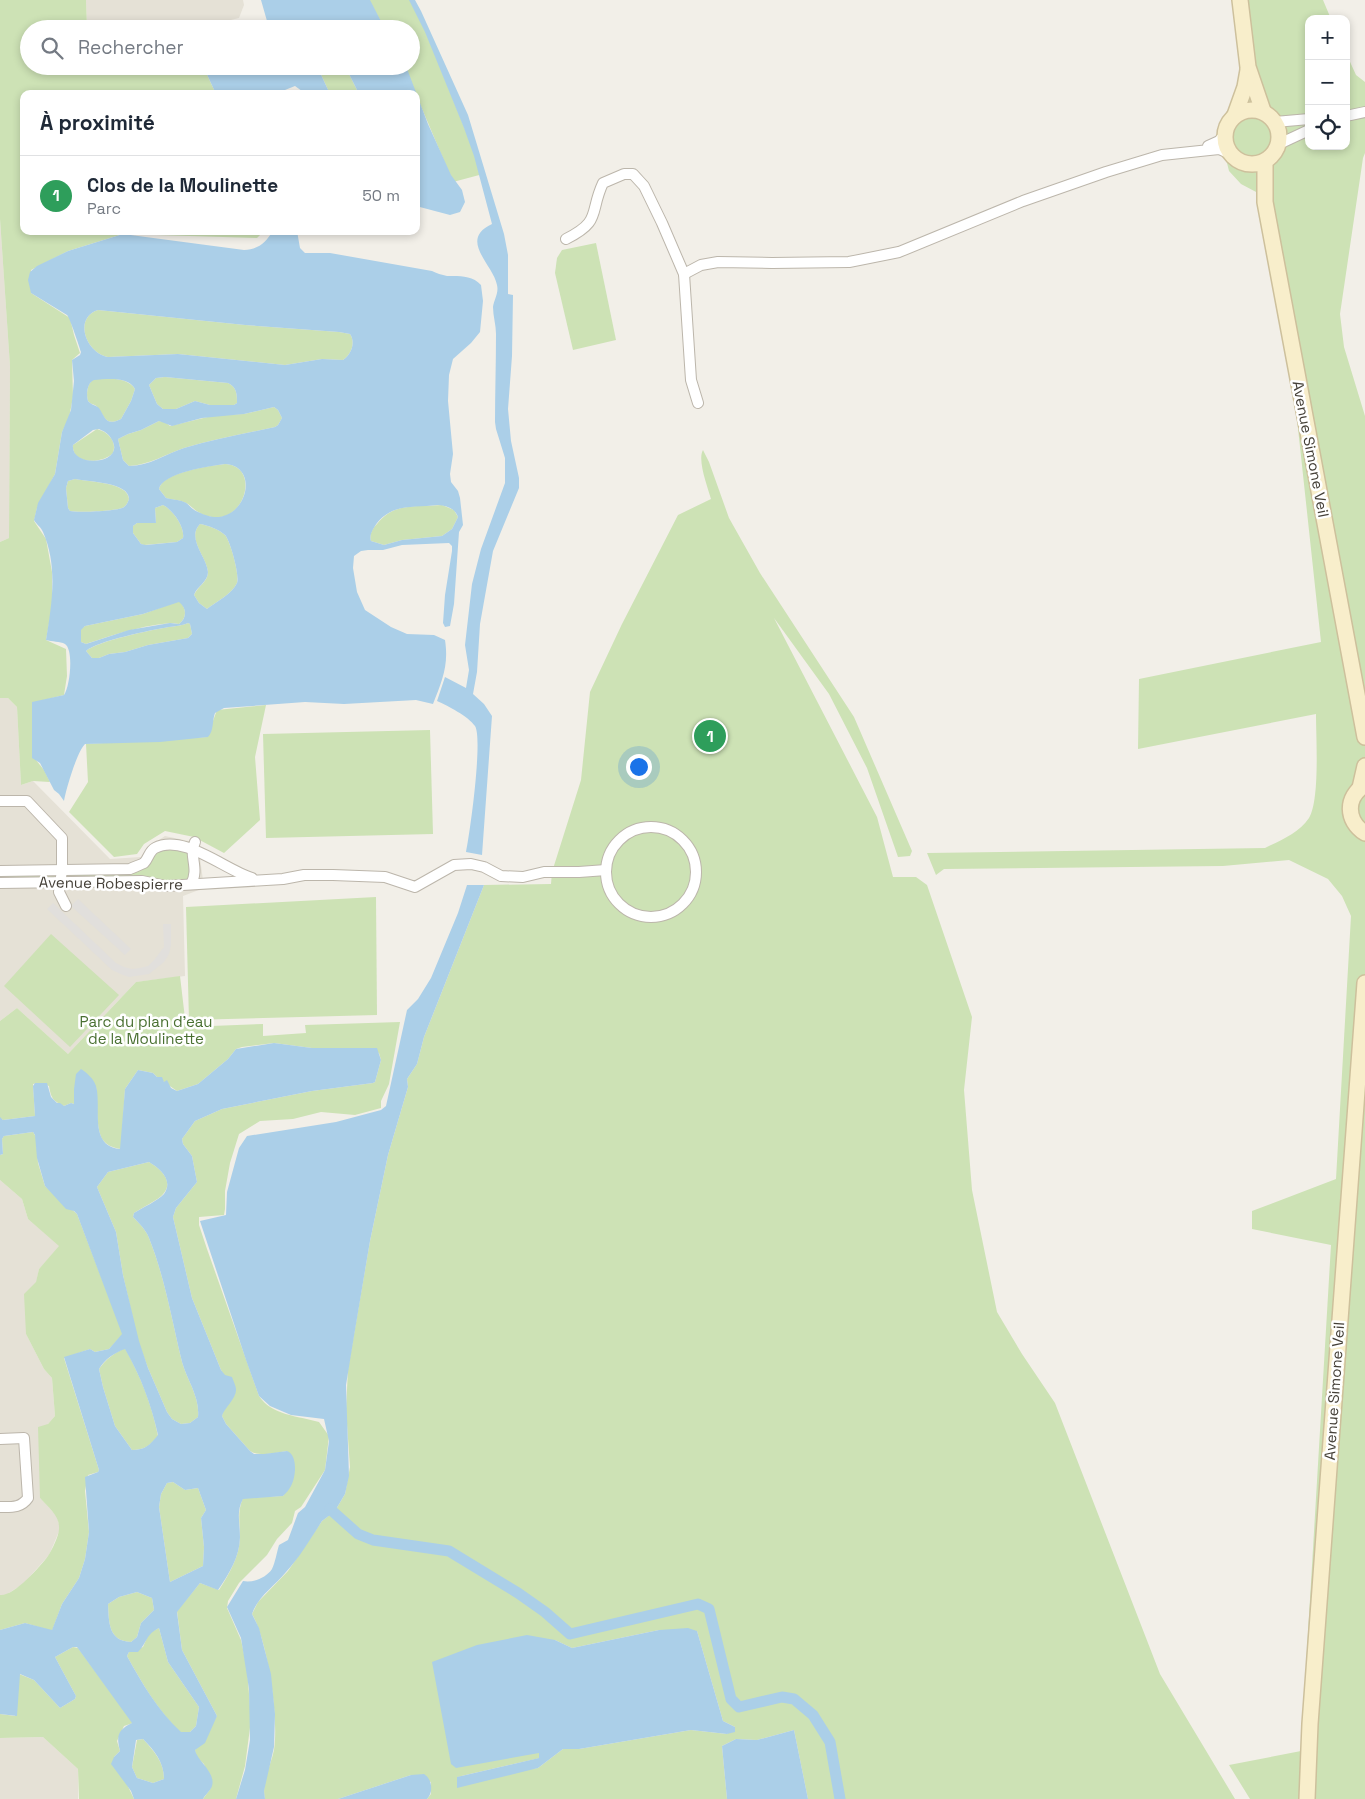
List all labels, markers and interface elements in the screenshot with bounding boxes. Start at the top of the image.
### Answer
map controls [1305,15,1350,150]
button: + [1305,15,1350,60]
search box [20,20,420,75]
icon: search [38,34,66,62]
text: Rechercher [78,35,184,60]
button: − [1305,60,1350,105]
button: locate [1305,105,1350,150]
text: À proximité [40,109,155,136]
text: Clos de la Moulinette [87,173,278,198]
text: 1 [52,185,60,206]
text: 50 m [362,185,400,206]
text: Parc [87,198,121,219]
street label: Avenue Simone Veil [1288,379,1334,519]
pin: 1 [694,717,726,755]
your location [626,754,652,780]
street label: Avenue Robespierre [39,872,183,894]
park label: Parc du plan d'eau de la Moulinette [80,1012,212,1048]
street label: Avenue Simone Veil [1320,1321,1348,1461]

